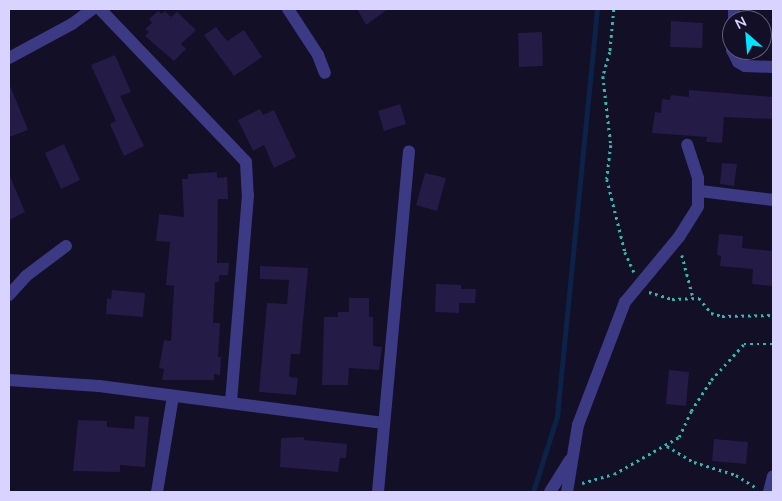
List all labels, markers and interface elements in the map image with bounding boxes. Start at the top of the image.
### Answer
north arrow [722,10,772,60]
text: N [732,12,749,33]

